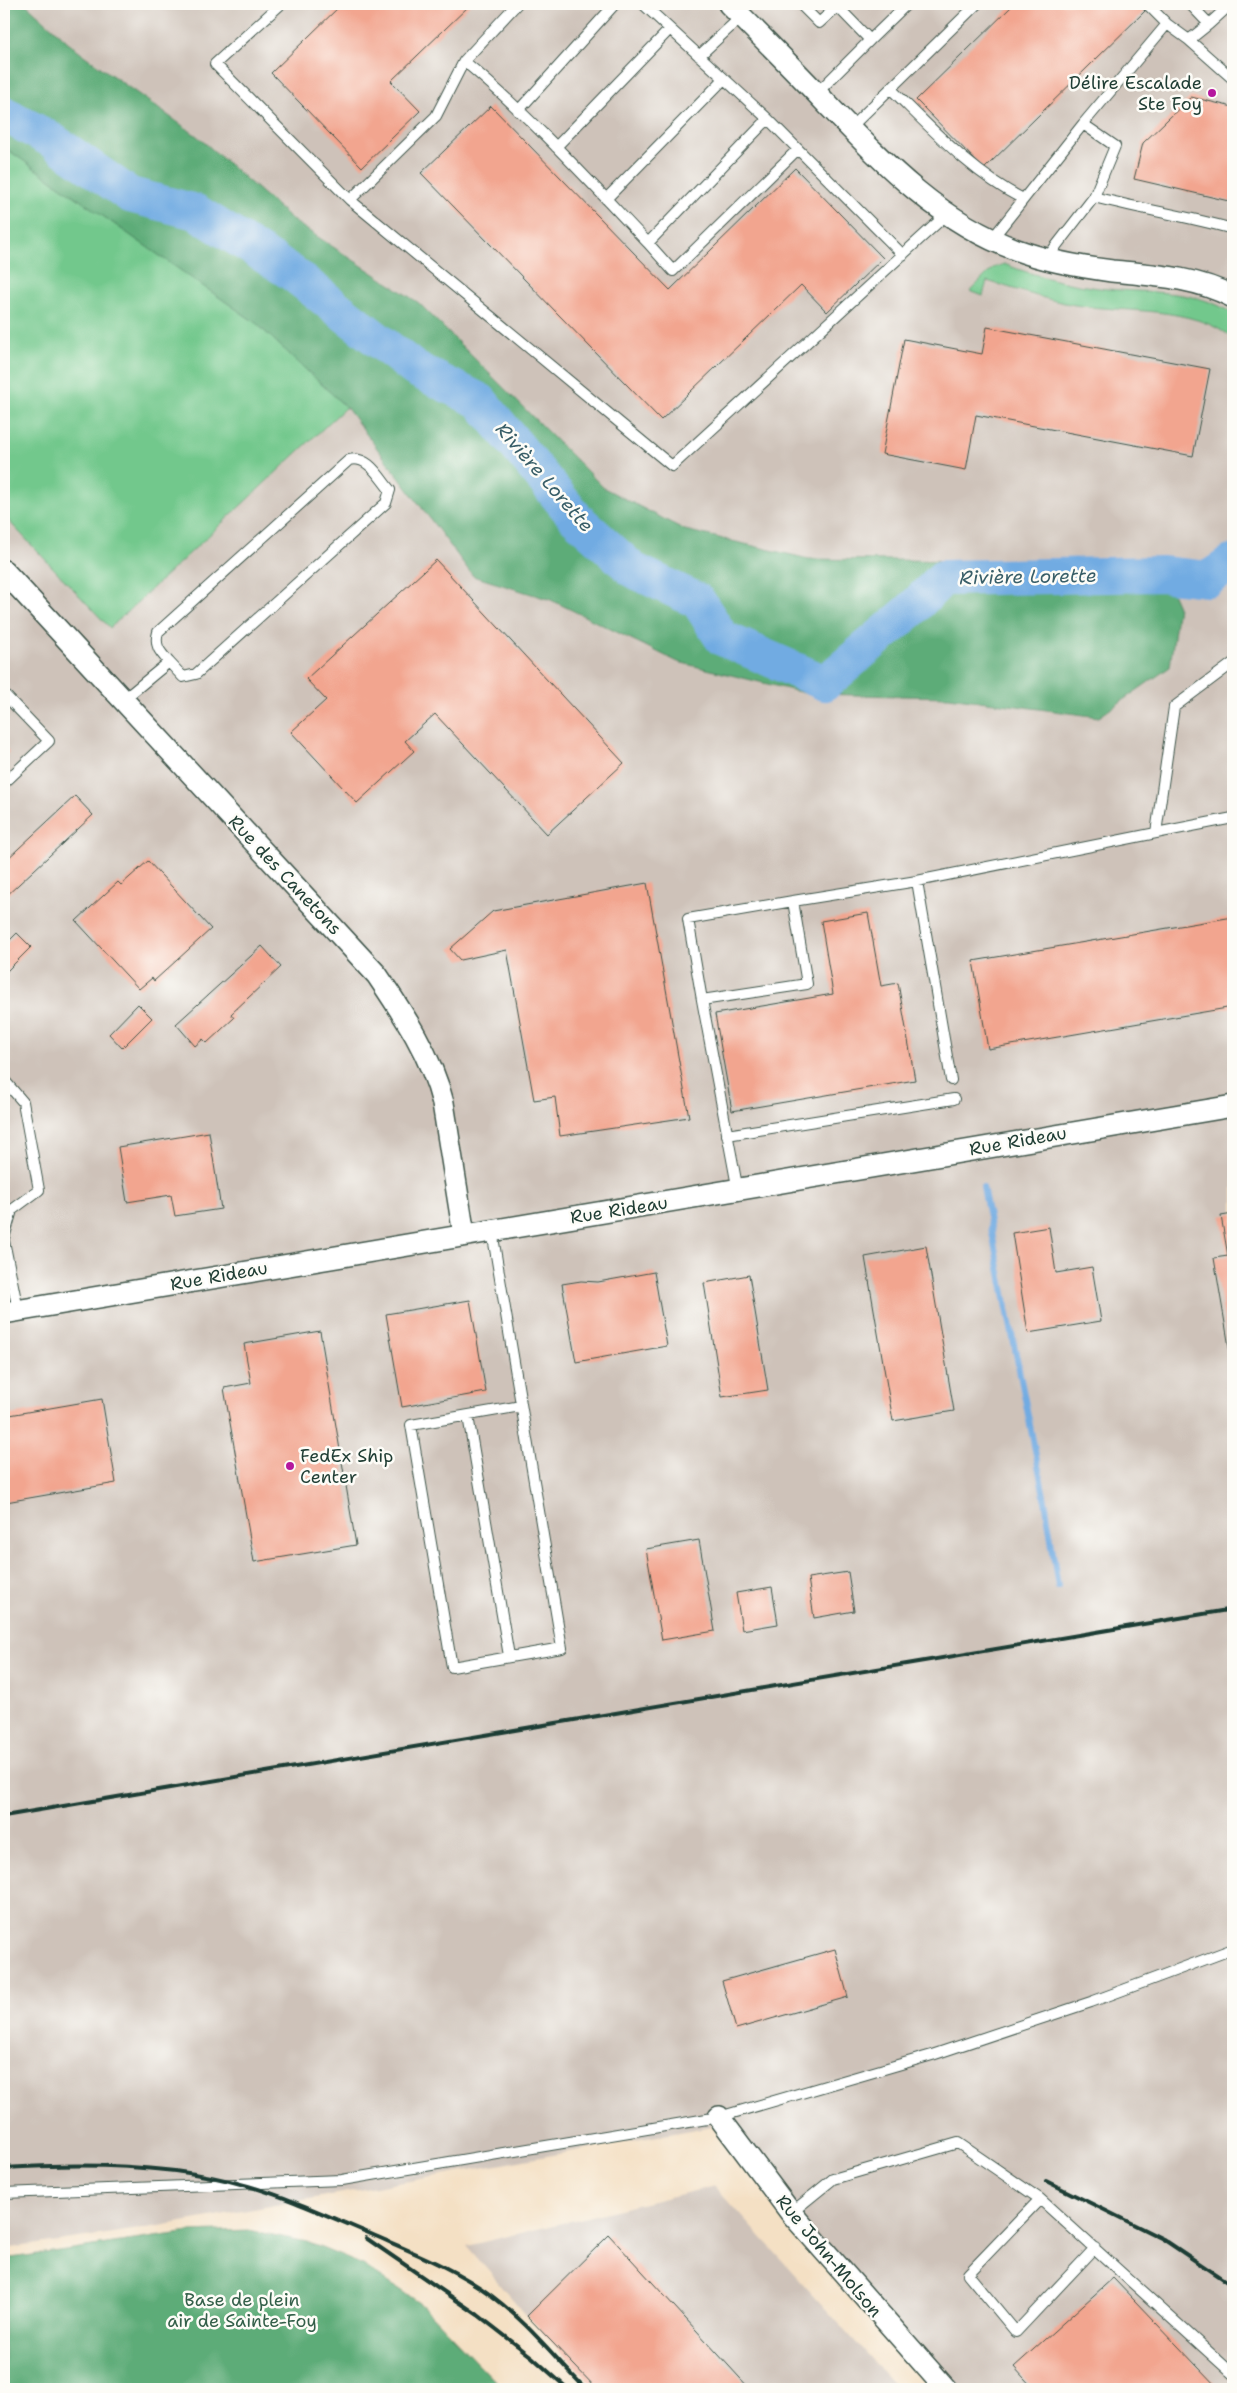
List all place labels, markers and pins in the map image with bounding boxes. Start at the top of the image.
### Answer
place label: Délire Escalade Ste Foy [1069,71,1202,116]
marker: Délire Escalade Ste Foy [1206,87,1218,99]
place label: FedEx Ship Center [300,1444,393,1489]
marker: FedEx Ship Center [284,1460,296,1472]

